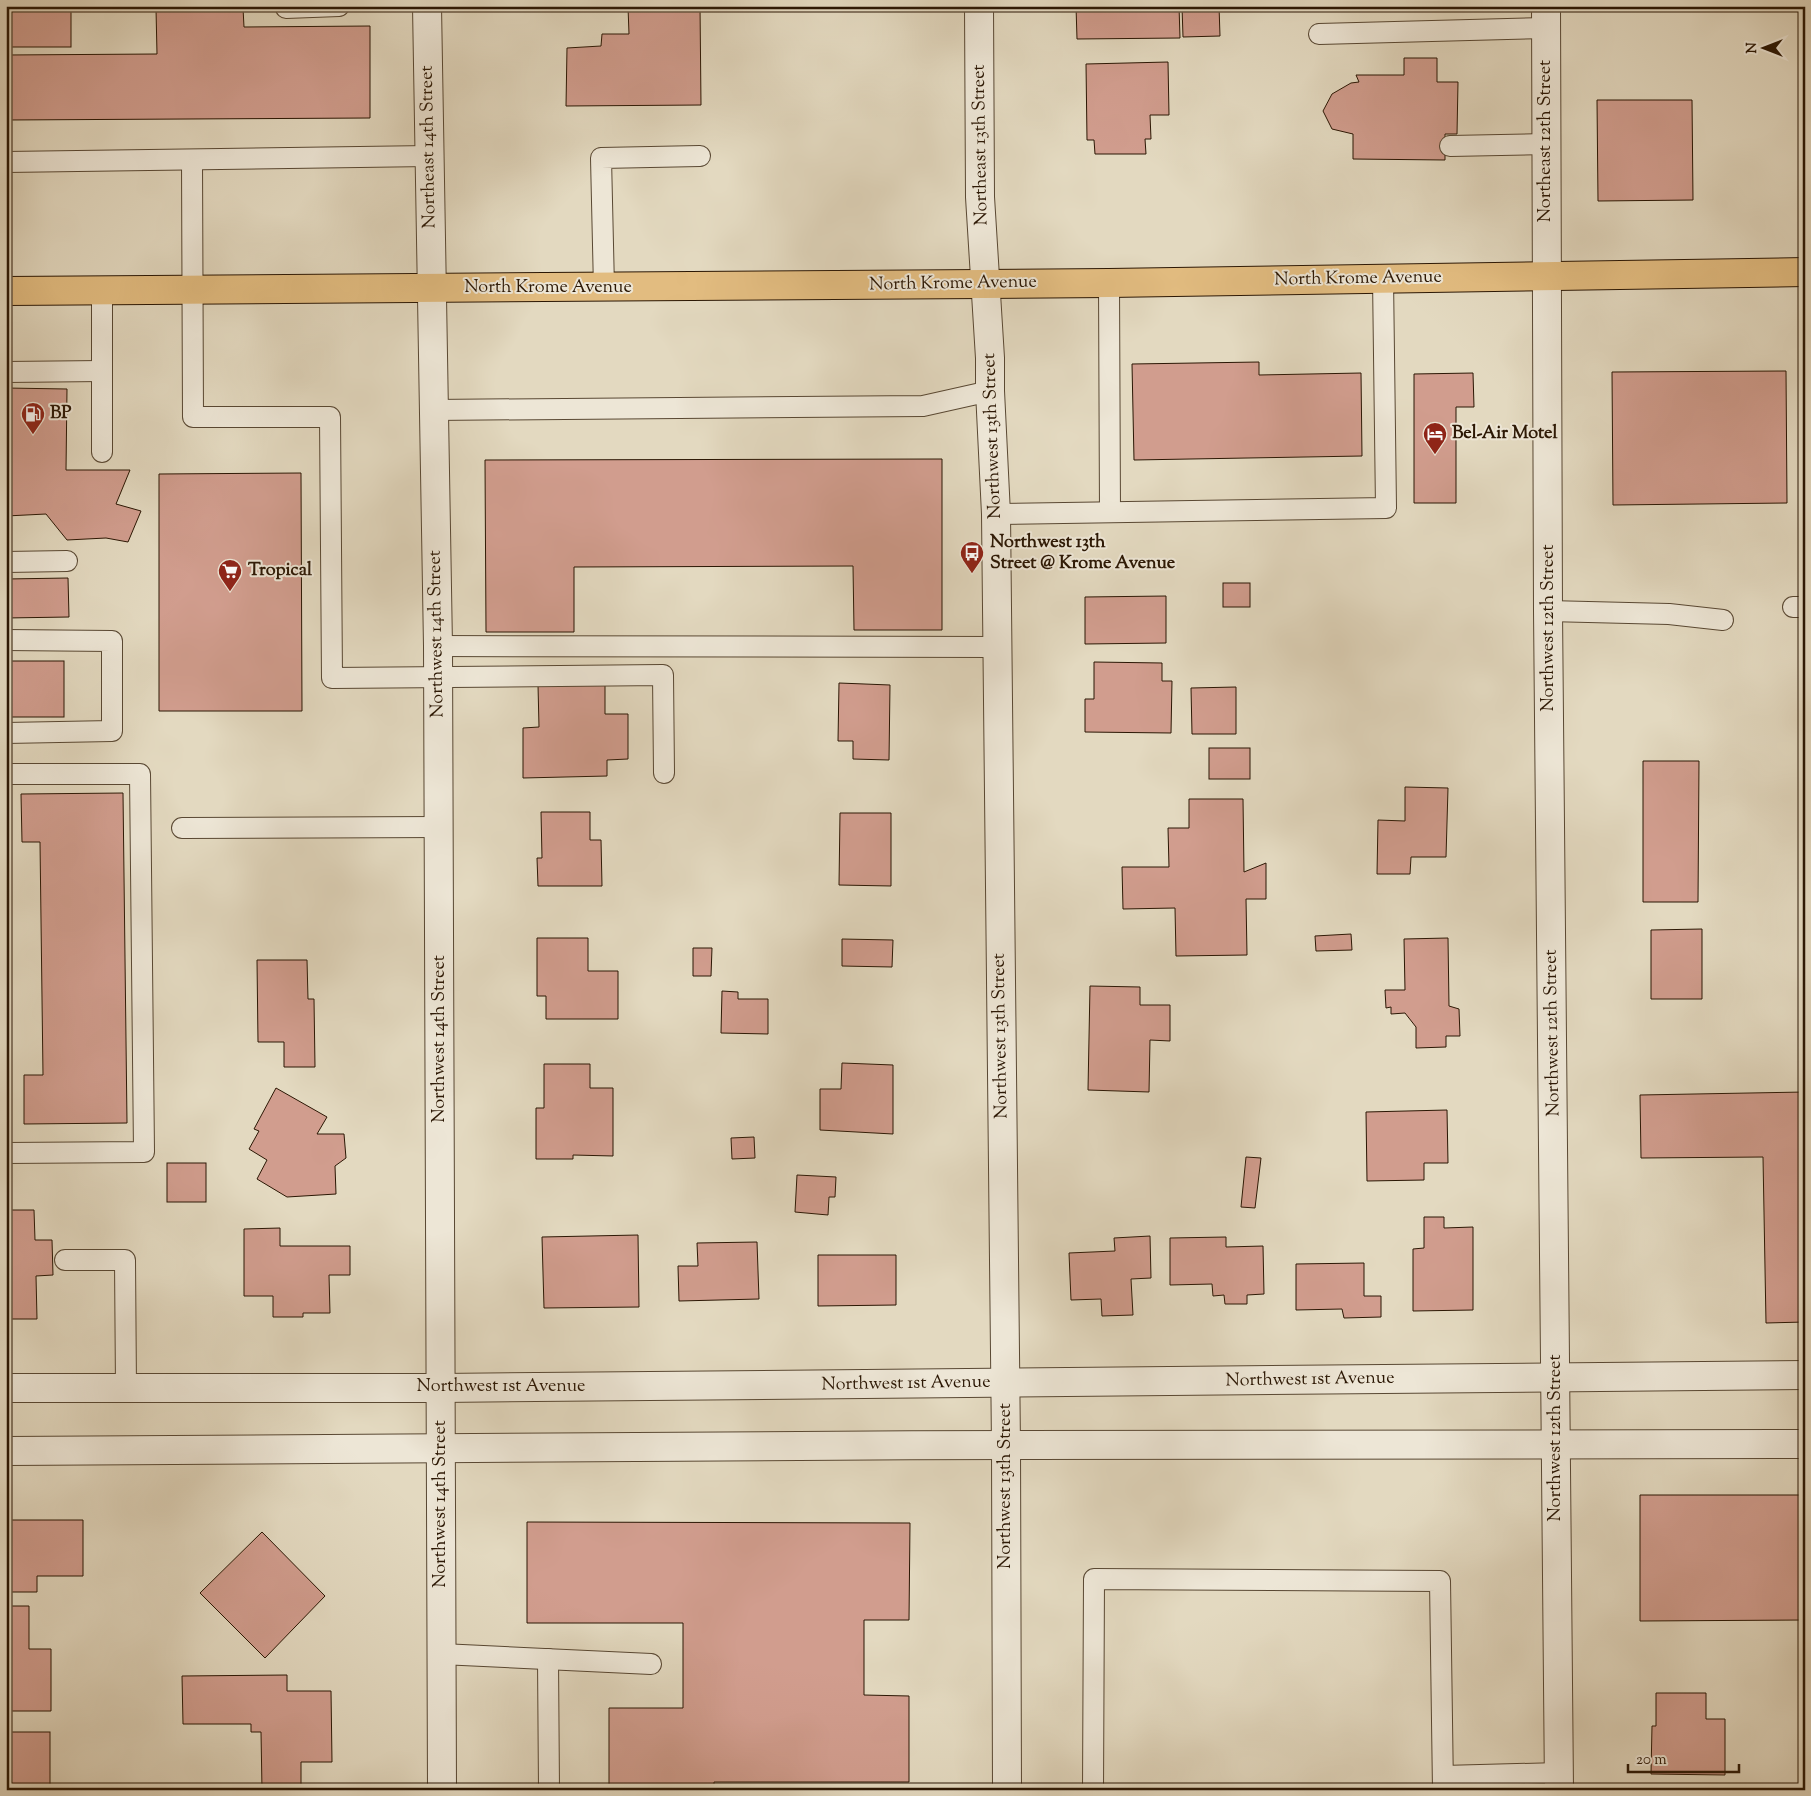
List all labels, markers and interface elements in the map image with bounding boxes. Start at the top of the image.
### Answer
north arrow [1738,22,1788,72]
text: N [1743,42,1763,54]
street label: Northeast 12th Street [1533,60,1559,222]
street label: Northeast 13th Street [967,64,995,226]
street label: Northeast 14th Street [415,65,443,229]
street label: North Krome Avenue [1274,265,1442,293]
street label: North Krome Avenue [869,270,1037,298]
street label: North Krome Avenue [464,275,632,301]
street label: Northwest 13th Street [977,353,1009,519]
fuel station icon: BP [20,401,46,435]
place label: BP [50,401,72,427]
hotel icon: Bel-Air Motel [1422,421,1448,455]
place label: Bel-Air Motel [1452,421,1558,447]
place label: Northwest 13th Street @ Krome Avenue [990,530,1176,577]
bus stop icon: Northwest 13th Street @ Krome Avenue [959,540,985,574]
street label: Northwest 12th Street [1536,544,1562,712]
street label: Northwest 14th Street [423,550,451,718]
supermarket icon: Tropical [217,558,243,592]
place label: Tropical [248,558,313,584]
street label: Northwest 12th Street [1539,949,1567,1117]
street label: Northwest 13th Street [987,953,1015,1119]
street label: Northwest 14th Street [427,955,453,1123]
street label: Northwest 12th Street [1543,1354,1569,1522]
street label: Northwest 1st Avenue [1225,1366,1395,1394]
street label: Northwest 1st Avenue [821,1370,991,1398]
street label: Northwest 1st Avenue [417,1374,585,1400]
street label: Northwest 13th Street [993,1403,1019,1569]
street label: Northwest 14th Street [428,1420,454,1588]
scale bar [1628,1741,1740,1773]
text: 20 m [1636,1750,1667,1771]

